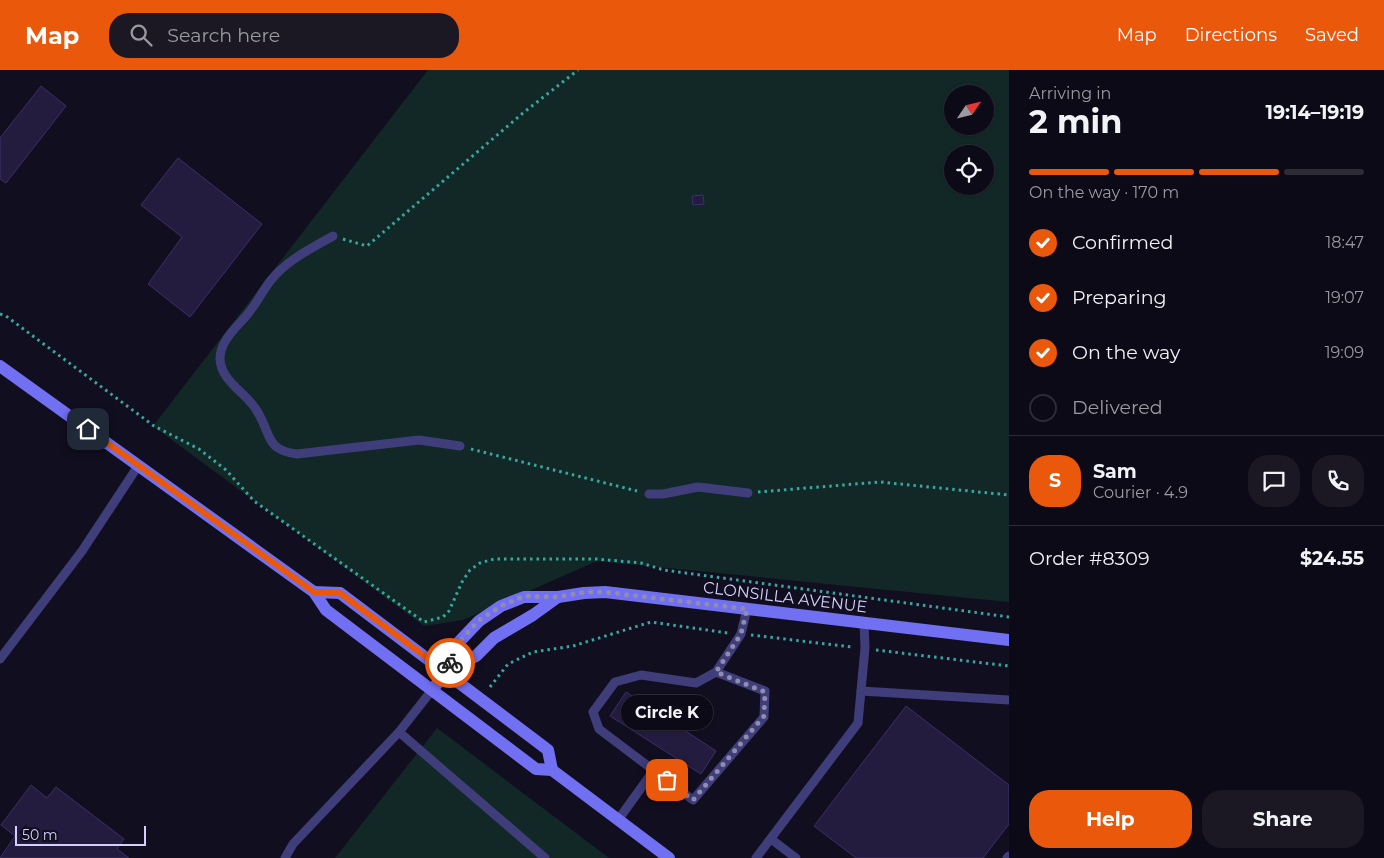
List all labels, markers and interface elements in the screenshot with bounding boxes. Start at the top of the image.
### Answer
search box [109,13,459,58]
text: Map [25,21,79,50]
icon: search [127,21,155,49]
text: Search here [167,24,280,47]
text: Map [1117,24,1157,46]
text: Directions [1185,24,1277,46]
text: Saved [1305,24,1359,46]
text: Arriving in [1029,84,1111,103]
north arrow [944,85,994,135]
map controls [944,85,994,195]
text: 19:14–19:19 [1266,101,1364,124]
text: 2 min [1029,102,1122,141]
button: locate [944,145,994,195]
text: On the way · 170 m [1029,183,1179,202]
icon: check [1029,229,1057,257]
text: Confirmed [1072,231,1173,254]
text: 18:47 [1325,233,1364,252]
icon: check [1029,284,1057,312]
text: Preparing [1072,286,1167,309]
text: 19:07 [1325,288,1364,307]
icon: check [1029,339,1057,367]
text: On the way [1072,341,1180,364]
text: 19:09 [1325,343,1364,362]
text: Delivered [1072,396,1163,419]
pin [67,408,109,450]
icon: home [74,415,102,443]
button: chat [1248,455,1300,507]
button: phone [1312,455,1364,507]
text: Sam [1093,460,1137,483]
text: S [1049,469,1061,492]
text: Courier · 4.9 [1093,483,1188,502]
text: Order #8309 [1029,547,1150,570]
text: $24.55 [1300,547,1364,570]
street label: CLONSILLA AVENUE [702,578,868,616]
courier [425,638,475,688]
icon: bike [436,649,464,677]
callout: Circle K [621,695,713,730]
text: Circle K [635,703,699,722]
pin [646,759,688,801]
icon: bag [653,766,681,794]
button: Help [1029,790,1192,848]
button: Share [1202,790,1364,848]
scale bar [15,823,146,846]
text: 50 m [22,826,58,844]

